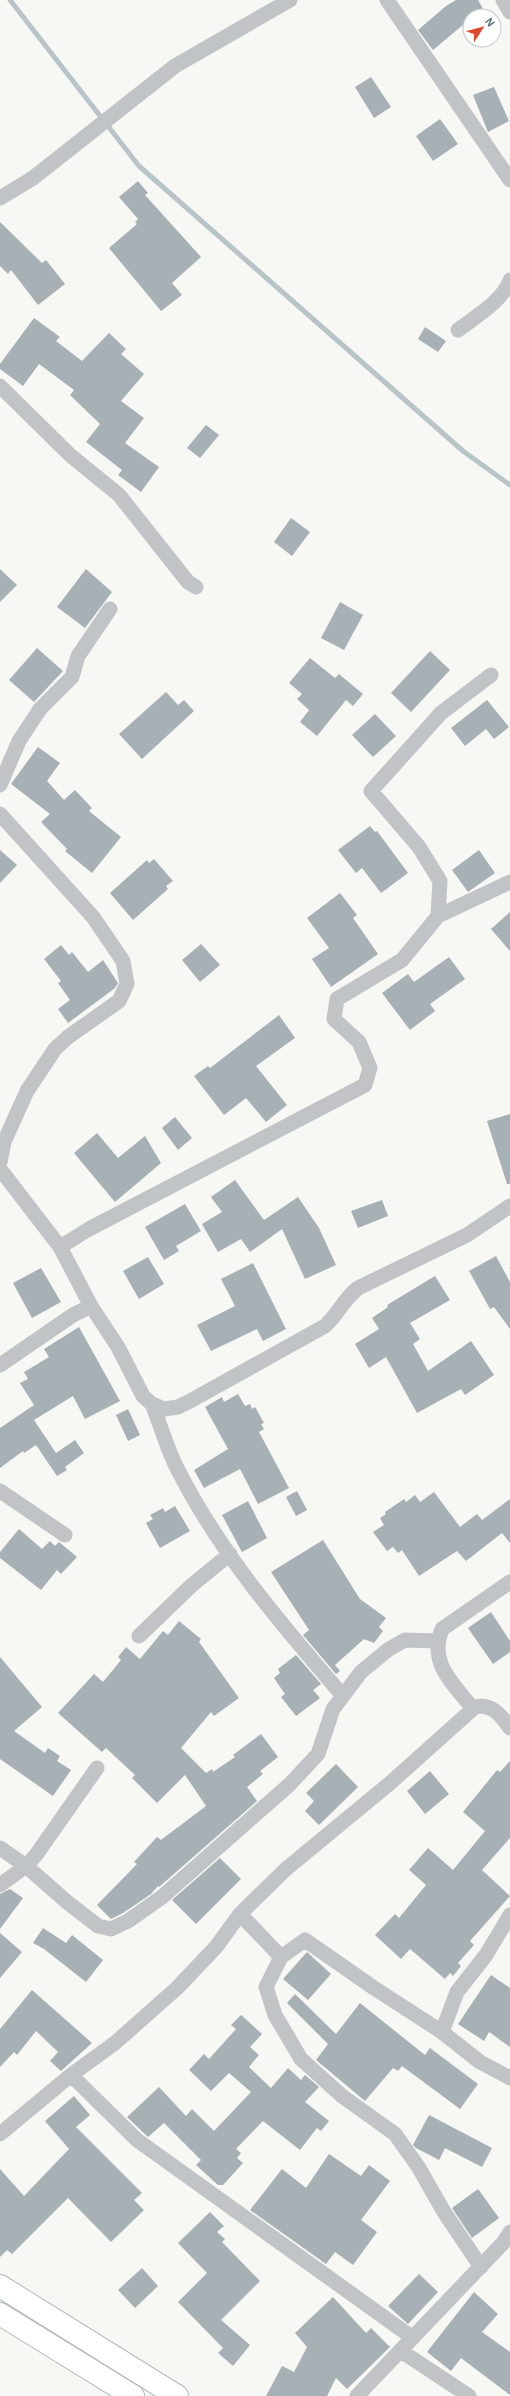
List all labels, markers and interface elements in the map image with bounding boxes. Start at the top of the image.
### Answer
north arrow [462,8,502,48]
text: N [482,15,498,29]

